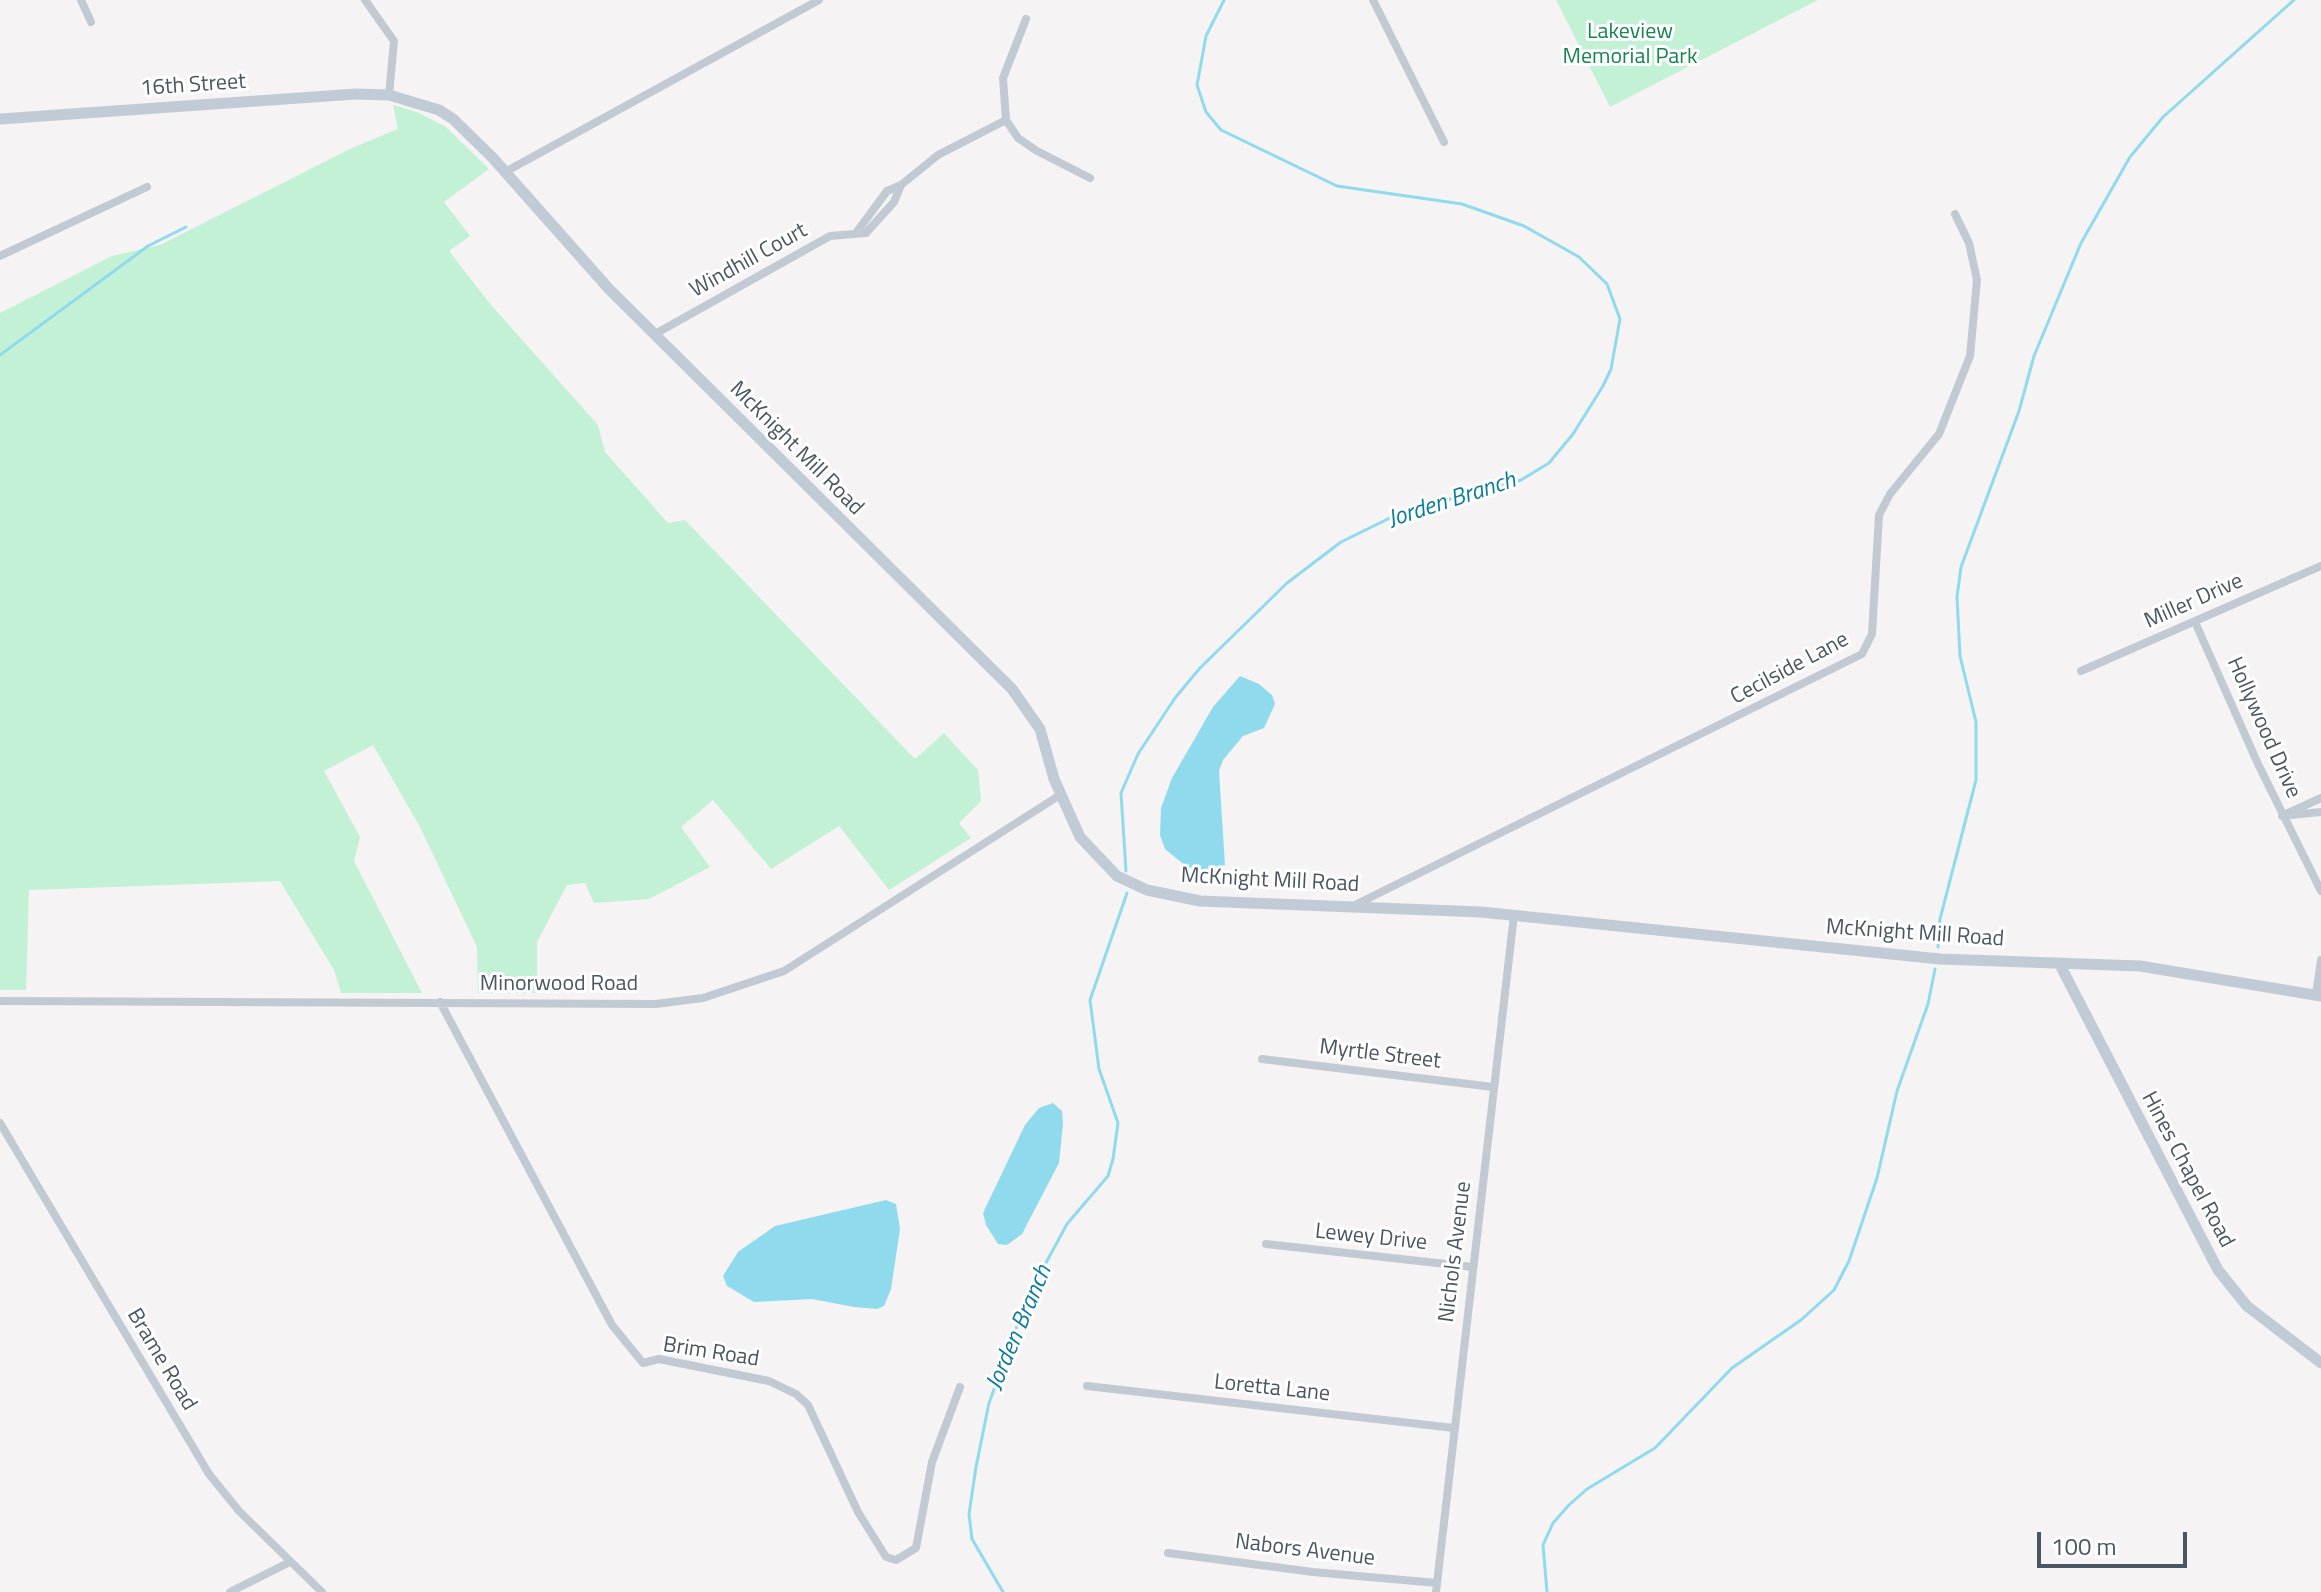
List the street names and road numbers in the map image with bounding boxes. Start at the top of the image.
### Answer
street label: 16th Street [139,69,247,103]
street label: Windhill Court [686,218,812,304]
street label: McKnight Mill Road [724,377,868,521]
street label: Miller Drive [2141,569,2247,635]
street label: Cecilside Lane [1727,627,1853,711]
street label: Hollywood Drive [2220,653,2306,803]
street label: McKnight Mill Road [1180,863,1360,899]
street label: McKnight Mill Road [1825,915,2005,953]
street label: Minorwood Road [480,972,638,998]
street label: Myrtle Street [1318,1034,1442,1076]
street label: Hines Chapel Road [2135,1088,2239,1252]
street label: Nichols Avenue [1434,1180,1478,1324]
street label: Lewey Drive [1314,1219,1428,1257]
street label: Brame Road [120,1304,202,1416]
street label: Brim Road [661,1332,761,1374]
street label: Loretta Lane [1213,1370,1331,1408]
street label: Nabors Avenue [1234,1529,1376,1573]

